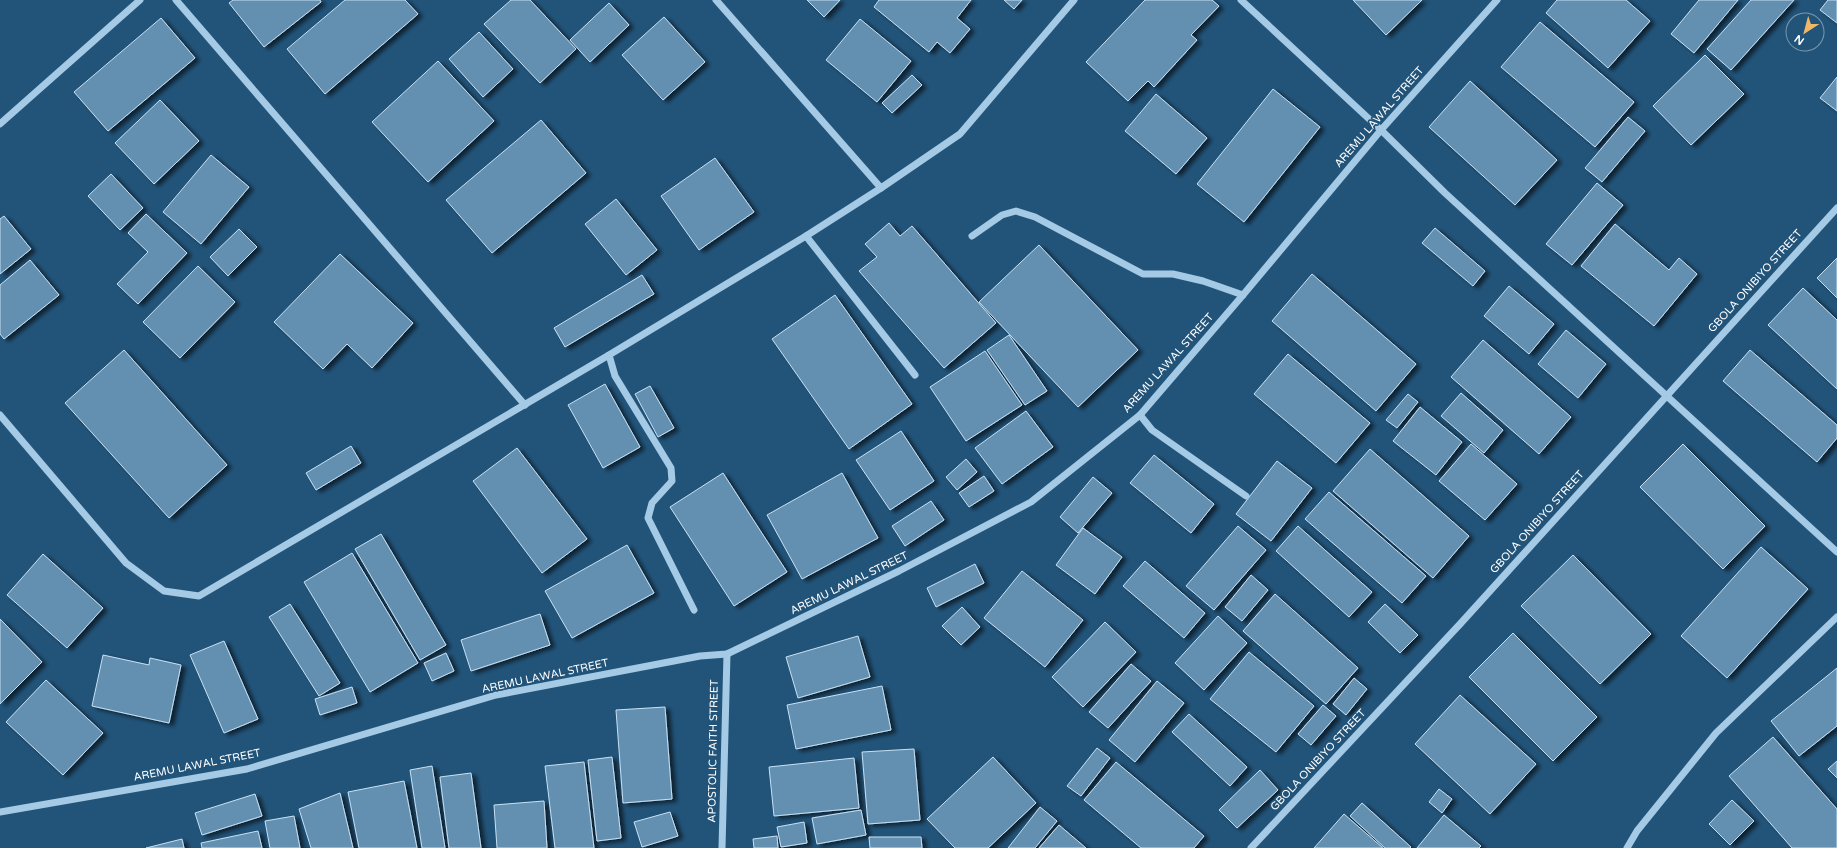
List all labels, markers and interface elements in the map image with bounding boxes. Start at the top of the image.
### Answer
north arrow [1785,12,1825,52]
text: N [1792,32,1807,48]
street label: AREMU LAWAL STREET [1332,64,1427,170]
street label: GBOLA ONIBIYO STREET [1705,227,1805,335]
street label: AREMU LAWAL STREET [1120,310,1216,415]
street label: GBOLA ONIBIYO STREET [1487,468,1587,576]
street label: AREMU LAWAL STREET [788,549,910,617]
street label: AREMU LAWAL STREET [480,656,610,696]
street label: APOSTOLIC FAITH STREET [705,679,721,823]
street label: GBOLA ONIBIYO STREET [1268,706,1369,813]
street label: AREMU LAWAL STREET [132,746,262,784]

